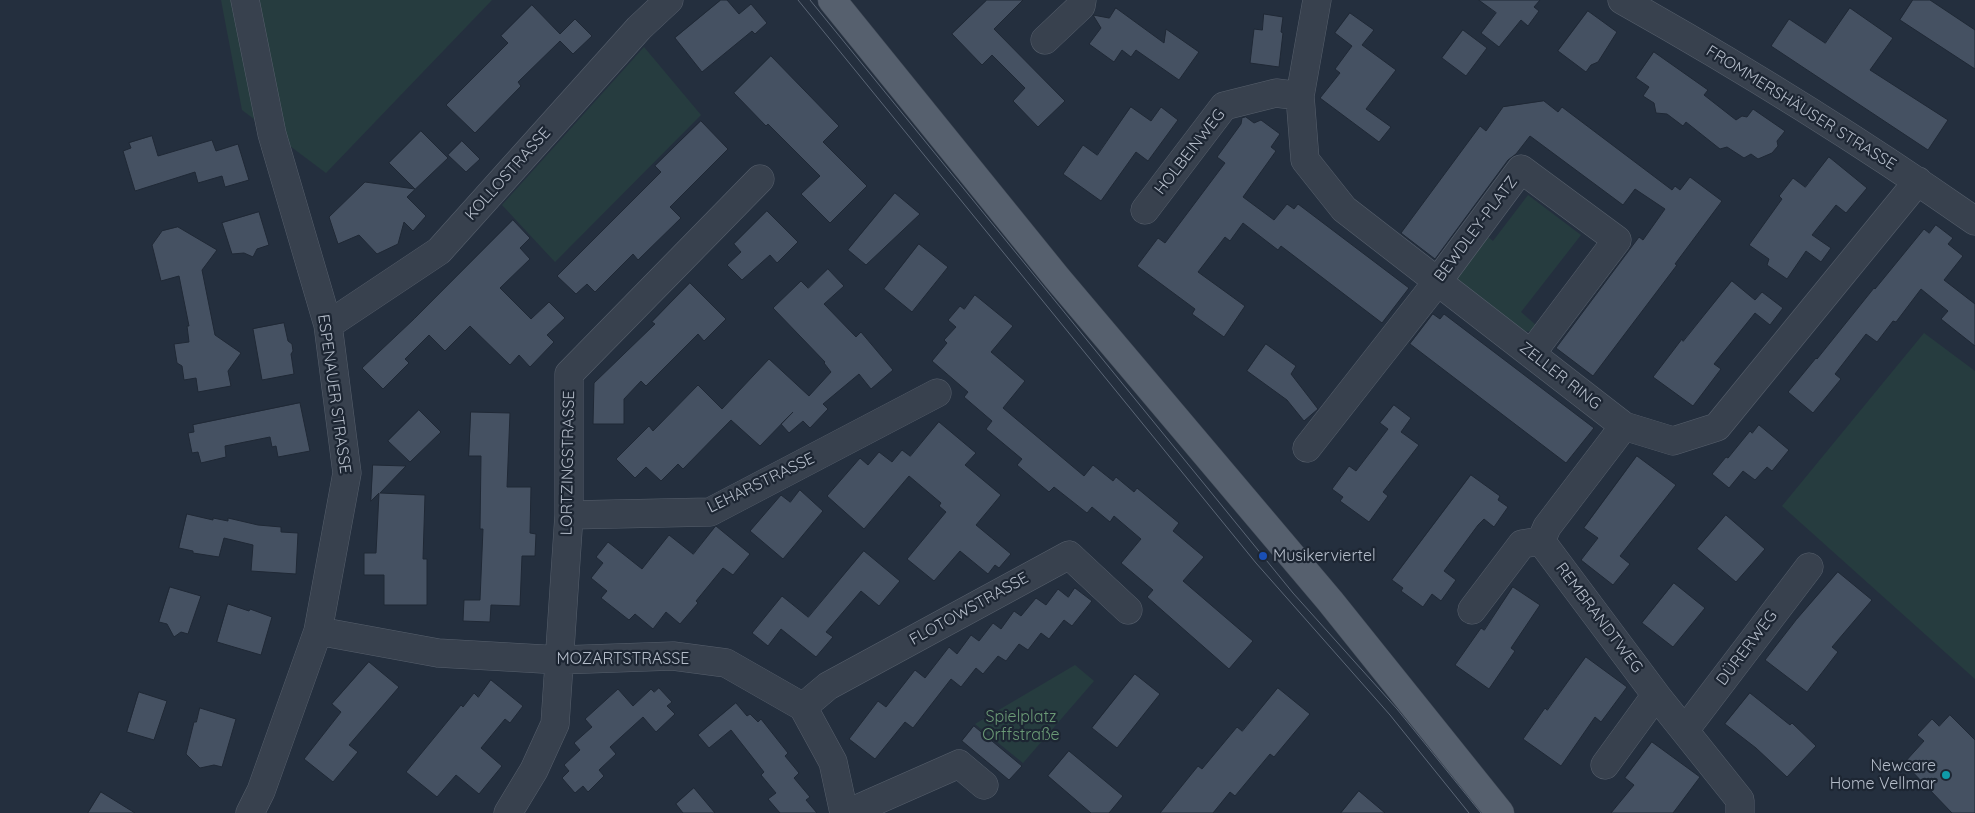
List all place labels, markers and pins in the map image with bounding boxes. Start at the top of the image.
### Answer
place label: Musikerviertel [1273,546,1376,566]
marker: Musikerviertel [1257,550,1269,562]
place label: Newcare Home Vellmar [1830,756,1936,794]
marker: Newcare Home Vellmar [1940,769,1952,781]

